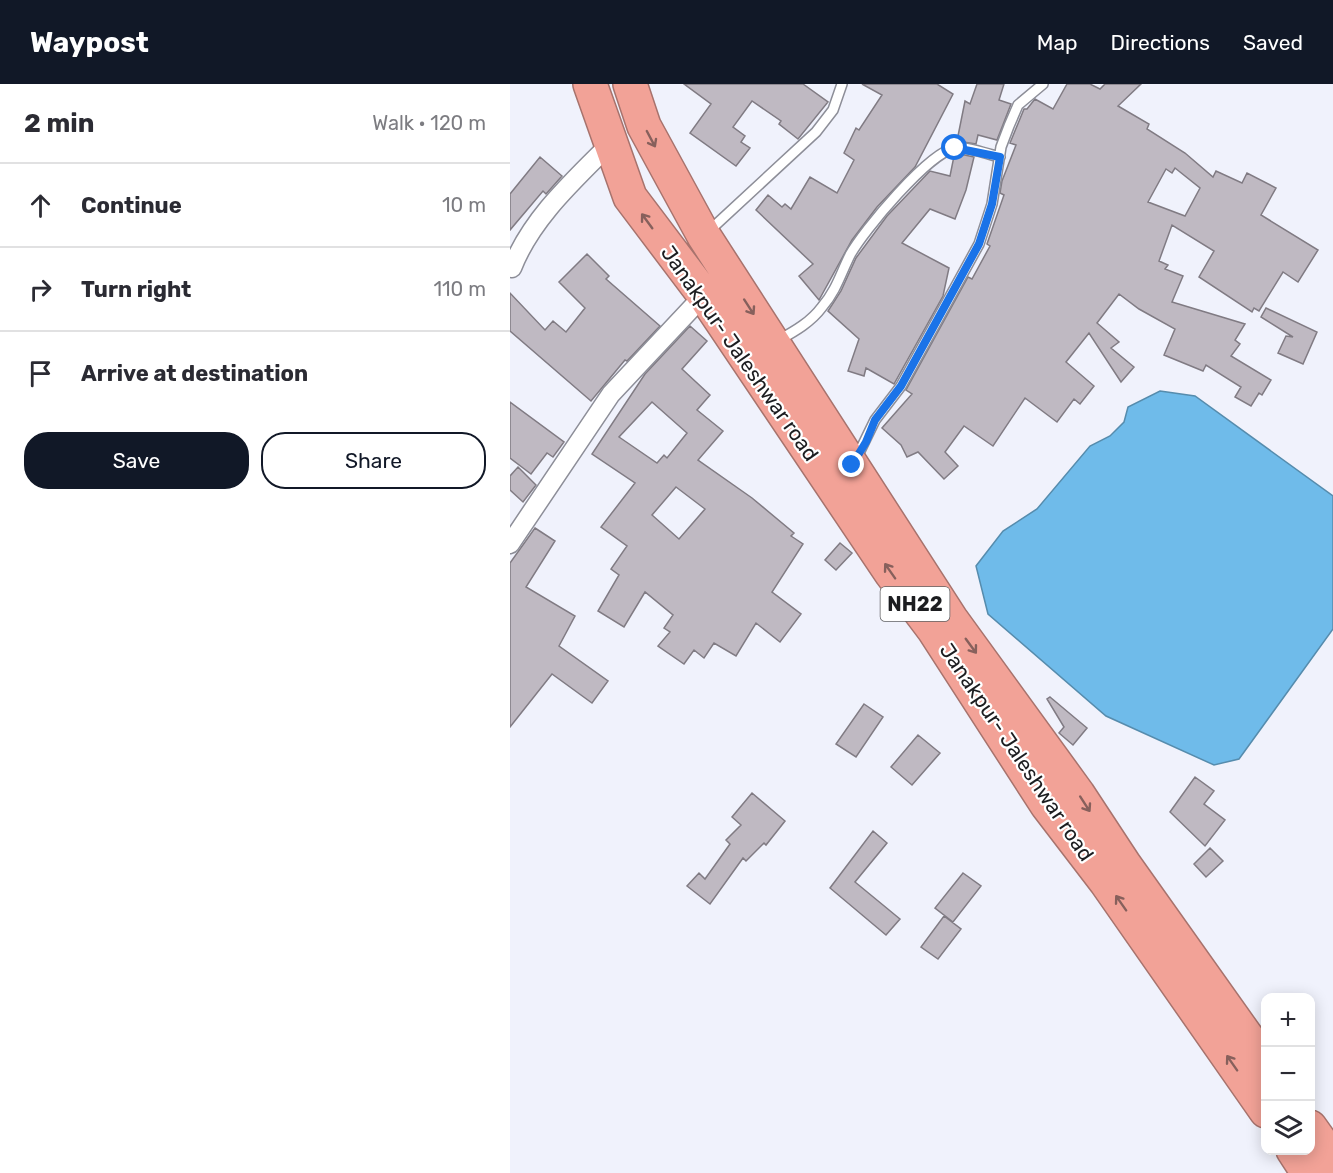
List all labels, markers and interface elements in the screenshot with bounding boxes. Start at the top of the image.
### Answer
text: Waypost [30,26,149,59]
text: Map [1037,30,1078,55]
text: Directions [1111,30,1210,55]
text: Saved [1243,30,1303,55]
text: 2 min [24,108,94,139]
text: Walk · 120 m [372,111,486,135]
one-way arrow [646,129,657,147]
route start [941,134,967,160]
icon: ahead [24,189,57,222]
text: Continue [81,192,182,219]
text: 10 m [442,193,486,217]
one-way arrow [641,214,653,230]
street label: Janakpur- Jaleshwar road [656,240,824,466]
icon: right [24,273,57,306]
text: Turn right [81,276,191,303]
text: 110 m [434,277,486,301]
one-way arrow [744,298,756,315]
icon: arrive [24,357,57,390]
text: Arrive at destination [81,360,308,387]
button: Save [24,432,249,489]
button: Share [261,432,486,489]
route end [838,451,864,477]
one-way arrow [884,563,896,580]
road number: NH22 [880,587,950,621]
one-way arrow [964,637,977,653]
street label: Janakpur- Jaleshwar road [935,638,1099,866]
one-way arrow [1079,795,1091,812]
one-way arrow [1115,895,1127,912]
map controls [1261,993,1315,1155]
button: + [1261,993,1315,1047]
button: − [1261,1047,1315,1101]
one-way arrow [1226,1056,1238,1072]
button: layers [1261,1101,1315,1155]

